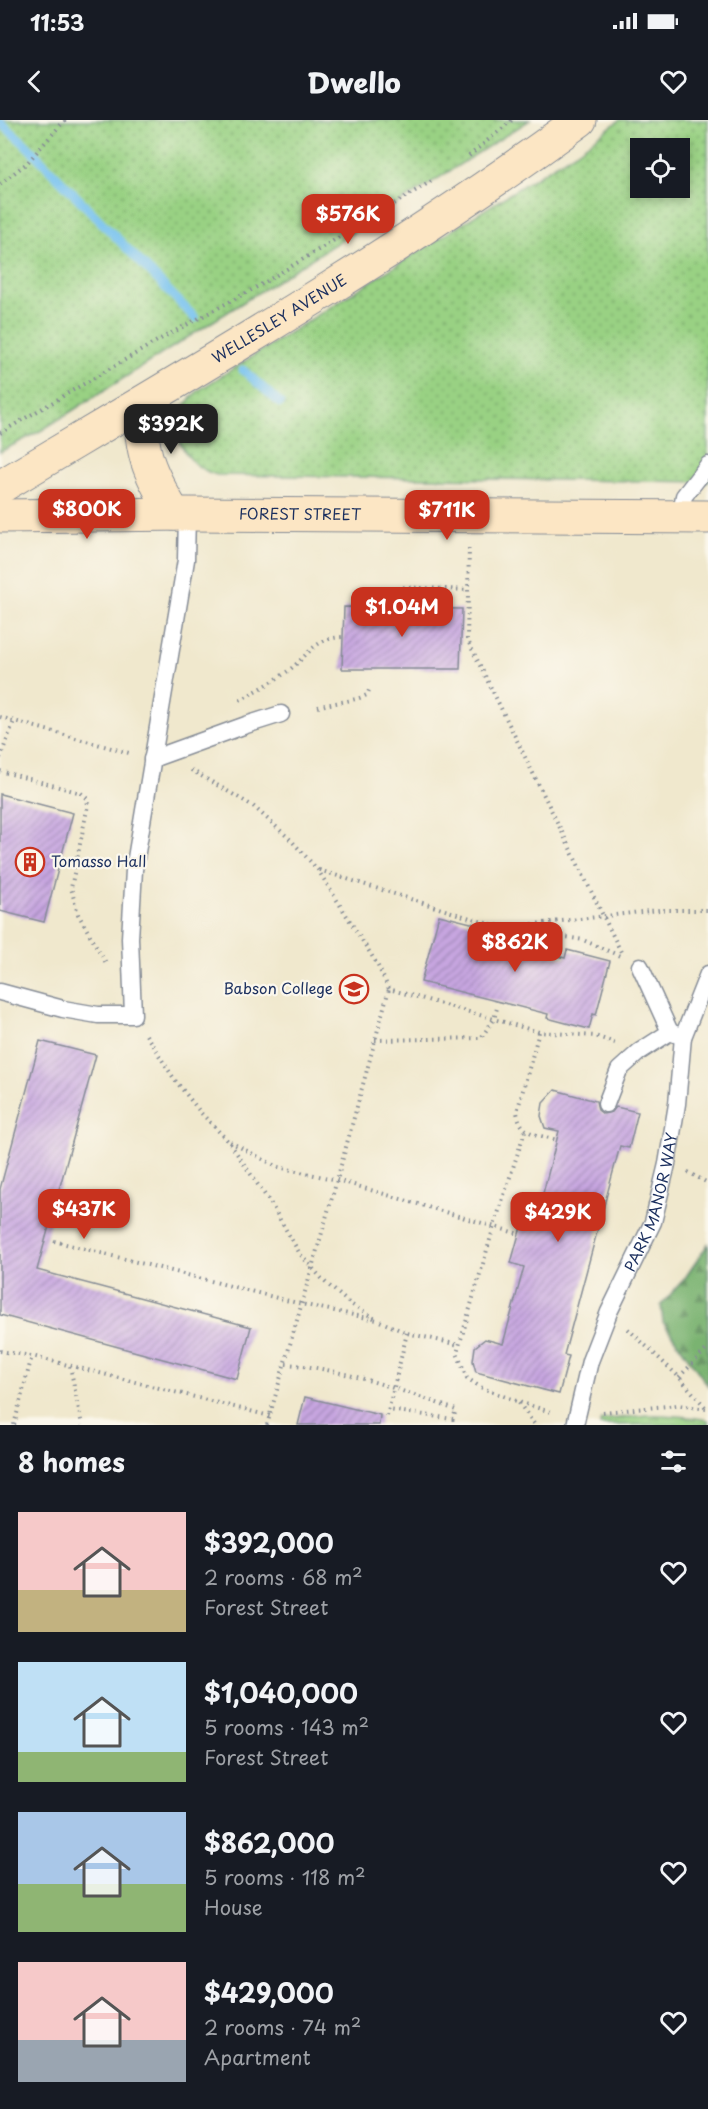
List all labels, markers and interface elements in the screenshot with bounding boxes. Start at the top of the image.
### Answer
text: 11:53 [30,5,84,38]
text: Dwello [307,61,401,102]
icon: back [18,65,51,98]
icon: heart [657,65,690,98]
map controls [630,138,690,198]
button: locate [630,138,690,198]
pin: $576K [306,194,390,245]
text: $576K [316,198,380,228]
street label: WELLESLEY AVENUE [207,268,351,368]
pin: $392K [129,404,213,455]
text: $392K [138,408,204,438]
pin: $800K [45,489,129,540]
pin: $711K [405,490,489,541]
text: $800K [52,493,122,523]
text: $711K [419,494,475,524]
street label: FOREST STREET [239,501,362,525]
pin: $1.04M [353,587,451,638]
text: $1.04M [365,591,439,621]
building icon: Tomasso Hall [14,846,46,878]
place label: Tomasso Hall [51,849,146,872]
pin: $862K [473,922,557,973]
text: $862K [482,926,549,956]
school or university icon: Babson College [338,973,370,1005]
place label: Babson College [223,976,333,999]
street label: PARK MANOR WAY [618,1131,682,1275]
pin: $437K [42,1189,126,1240]
pin: $429K [516,1192,600,1243]
text: $437K [52,1193,116,1223]
text: $429K [525,1196,591,1226]
text: 8 homes [18,1442,125,1481]
icon: filters [657,1445,690,1478]
text: $392,000 [204,1523,334,1562]
icon: home [66,1536,138,1608]
icon: heart [657,1556,690,1589]
text: 2 rooms · 68 m² [204,1562,363,1592]
text: Forest Street [204,1592,328,1622]
text: $1,040,000 [204,1673,358,1712]
icon: home [66,1686,138,1758]
icon: heart [657,1706,690,1739]
text: 5 rooms · 143 m² [204,1712,369,1742]
text: Forest Street [204,1742,328,1772]
text: $862,000 [204,1823,334,1862]
icon: home [66,1836,138,1908]
icon: heart [657,1856,690,1889]
text: 5 rooms · 118 m² [204,1862,366,1892]
text: House [204,1892,263,1922]
text: $429,000 [204,1973,334,2012]
icon: home [66,1986,138,2058]
icon: heart [657,2006,690,2039]
text: 2 rooms · 74 m² [204,2012,361,2042]
text: Apartment [204,2042,311,2072]

